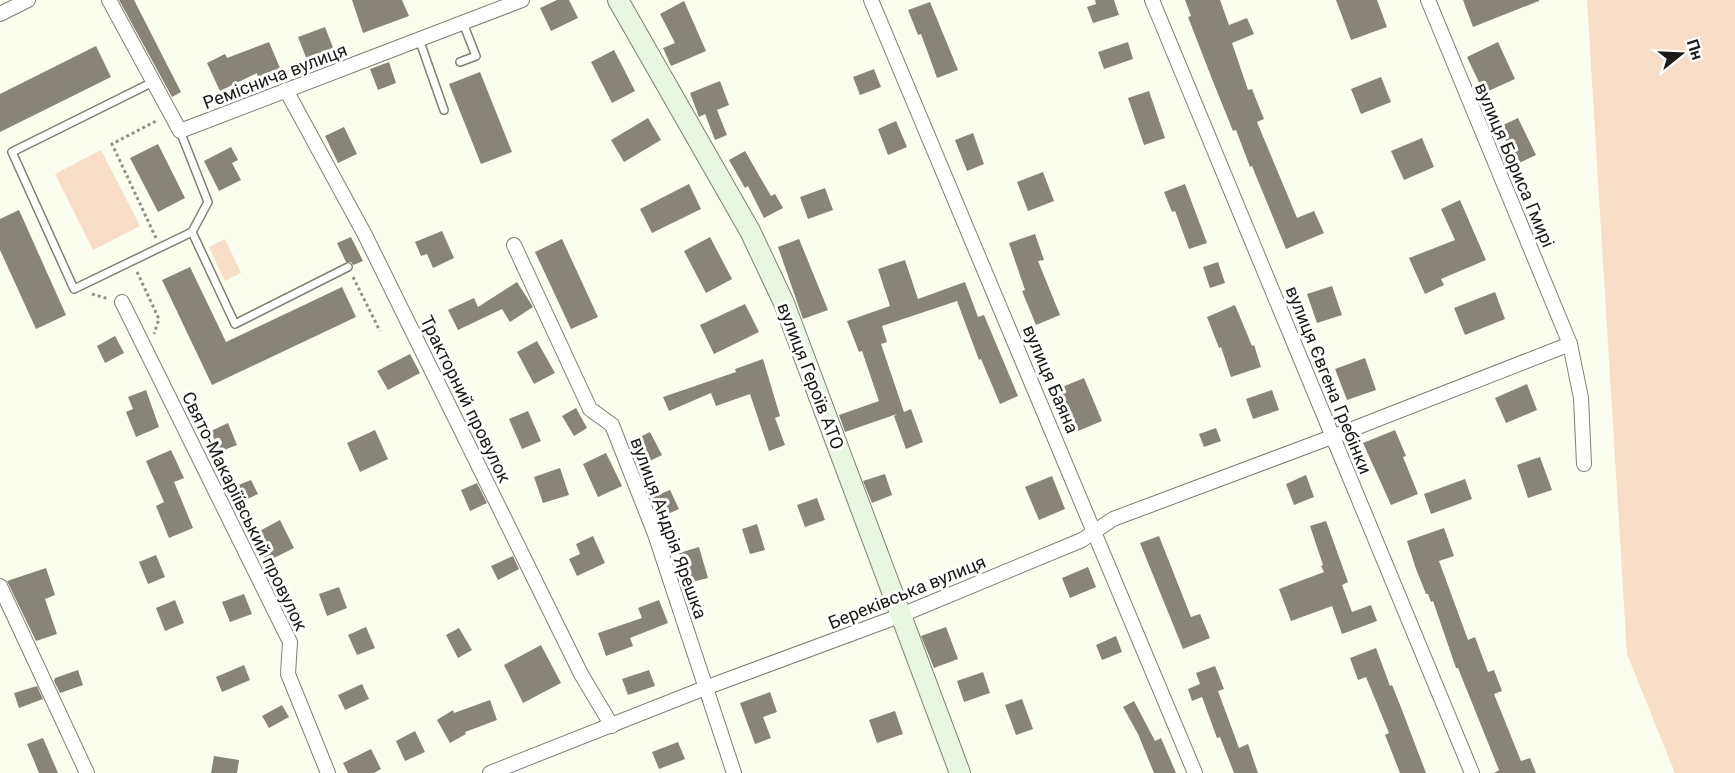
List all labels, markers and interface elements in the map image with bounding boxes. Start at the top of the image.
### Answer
north arrow [1651,24,1711,84]
text: Пн [1683,37,1707,62]
street label: Реміснича вулиця [200,39,350,113]
street label: вулиця Бориса Гмирі [1471,80,1559,250]
street label: вулиця Євгена Гребінки [1282,283,1376,477]
street label: вулиця Героїв АТО [773,300,849,452]
street label: Тракторний провулок [416,312,516,486]
street label: вулиця Баяна [1019,322,1083,436]
street label: Свято-Макаріївський провулок [178,388,312,634]
street label: вулиця Андрія Ярешка [626,435,712,621]
street label: Береківська вулиця [825,551,989,633]

